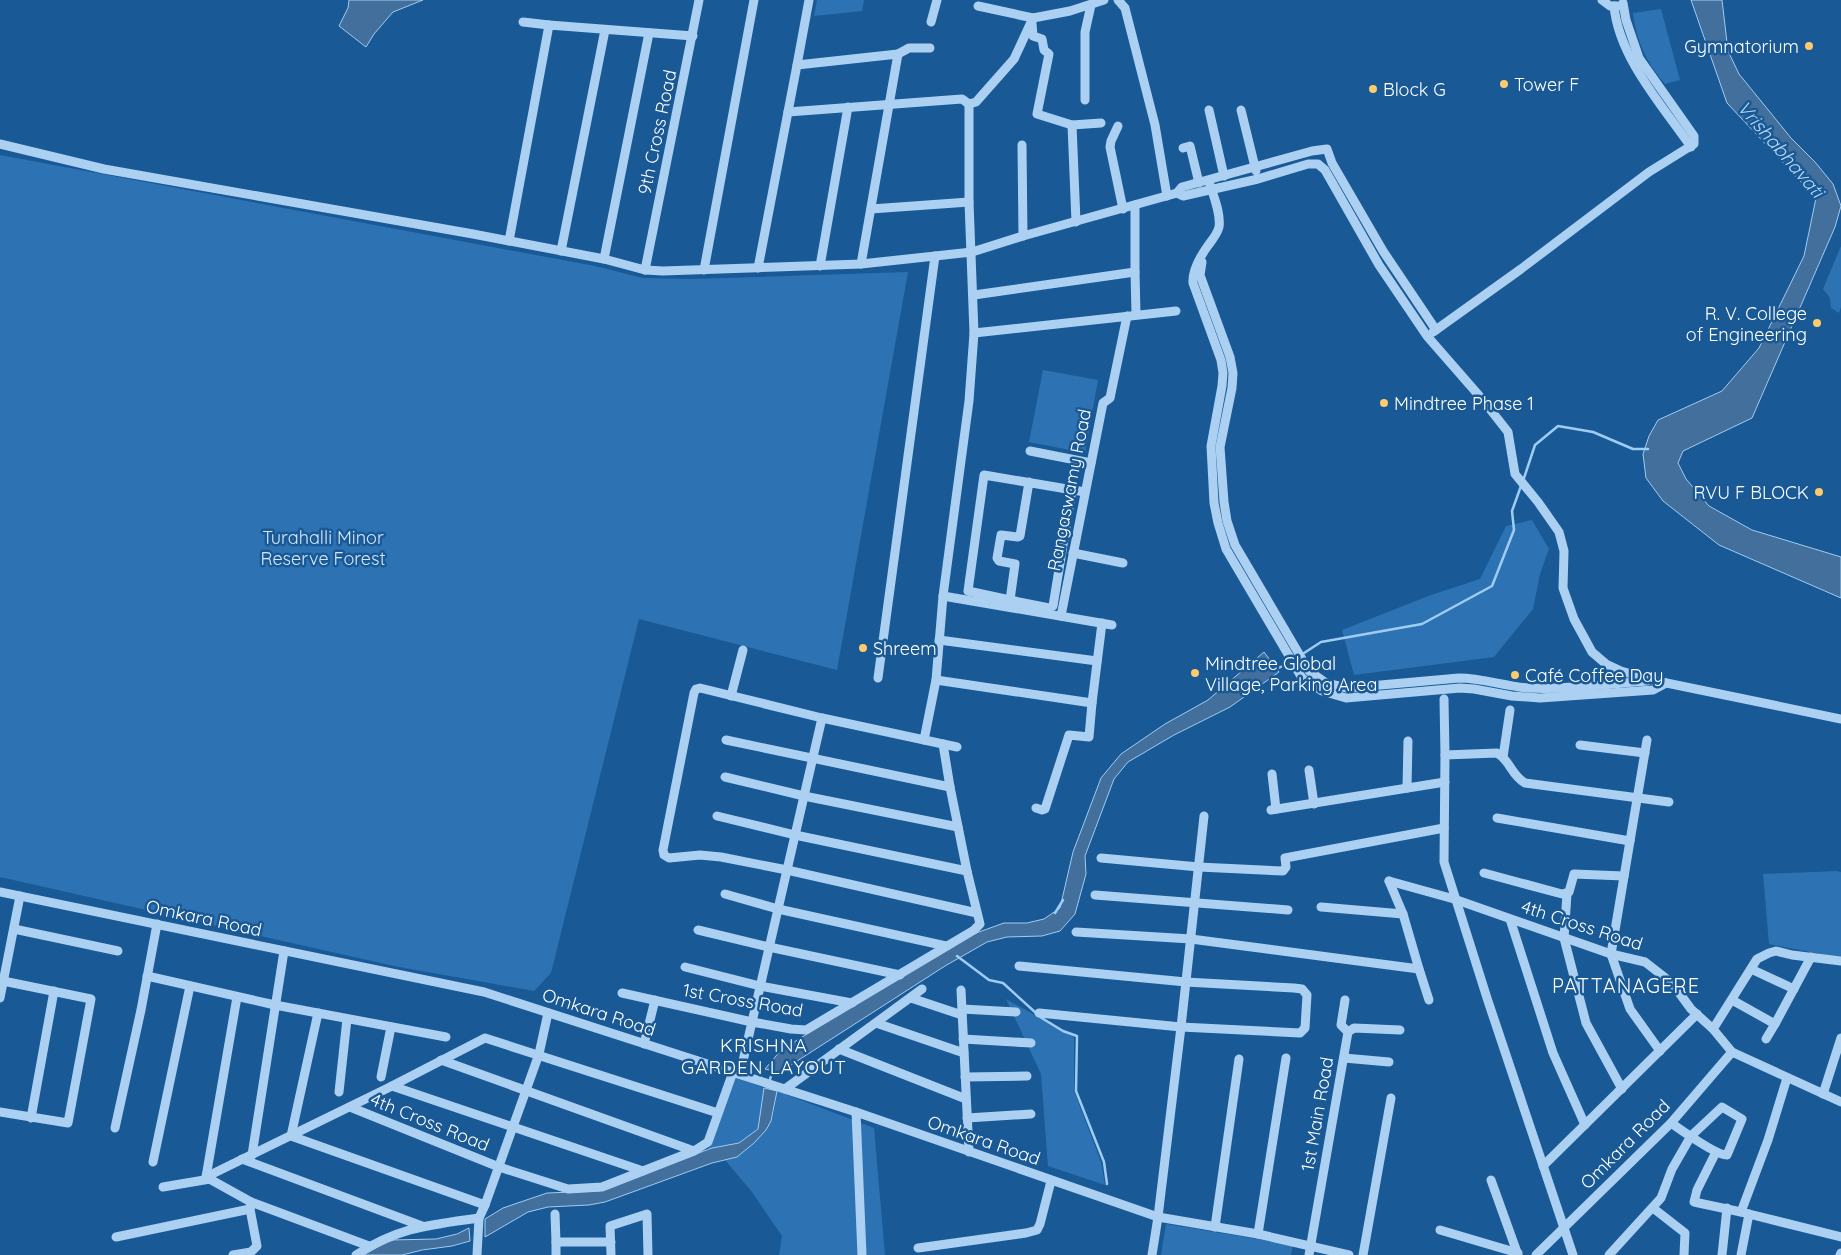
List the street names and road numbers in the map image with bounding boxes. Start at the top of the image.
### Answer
street label: 9th Cross Road [633,68,681,196]
street label: Rangaswamy Road [1042,407,1096,573]
street label: Omkara Road [144,894,264,942]
street label: 4th Cross Road [1518,895,1646,955]
street label: 1st Cross Road [681,978,805,1022]
street label: Omkara Road [539,983,659,1041]
street label: 1st Main Road [1296,1055,1338,1173]
street label: 4th Cross Road [367,1088,493,1156]
street label: Omkara Road [1575,1094,1675,1194]
street label: Omkara Road [925,1110,1043,1170]

